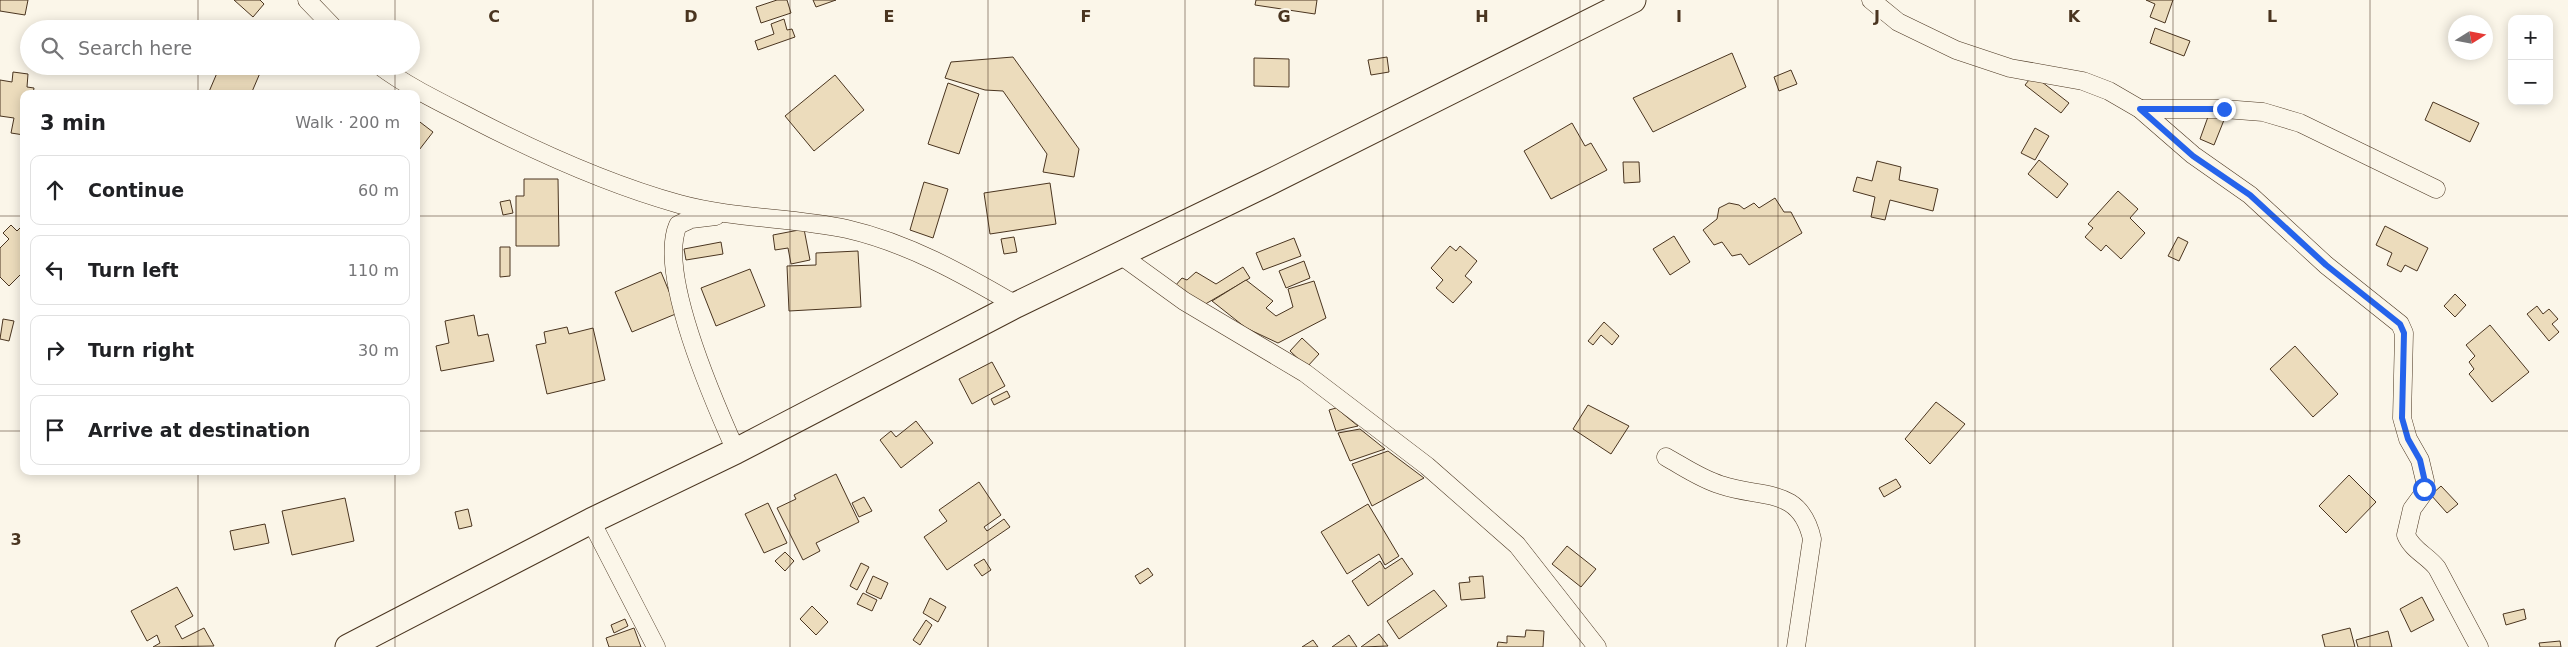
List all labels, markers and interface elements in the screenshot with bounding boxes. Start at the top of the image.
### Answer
text: C [488,7,500,26]
text: D [684,7,698,26]
text: E [884,7,894,26]
text: F [1081,7,1091,26]
text: G [1277,7,1291,26]
text: H [1475,7,1489,26]
text: I [1676,7,1682,26]
text: J [1873,7,1880,26]
text: K [2068,7,2081,26]
text: L [2267,7,2277,26]
north arrow [2448,15,2493,60]
map controls [2508,15,2553,105]
button: + [2508,15,2553,60]
search box [20,20,420,75]
icon: search [38,34,66,62]
text: Search here [78,37,192,59]
button: − [2508,60,2553,105]
route end [2213,98,2236,121]
text: 3 min [40,111,106,135]
text: Walk · 200 m [295,113,400,132]
icon: ahead [41,176,69,204]
text: Continue [88,179,184,201]
text: 60 m [358,181,399,200]
icon: left [41,256,69,284]
text: Turn left [88,259,179,281]
text: 110 m [348,261,399,280]
icon: right [41,336,69,364]
text: Turn right [88,339,194,361]
text: 30 m [358,341,399,360]
icon: arrive [41,416,69,444]
text: Arrive at destination [88,419,310,441]
route start [2413,478,2436,501]
text: 3 [10,530,22,549]

